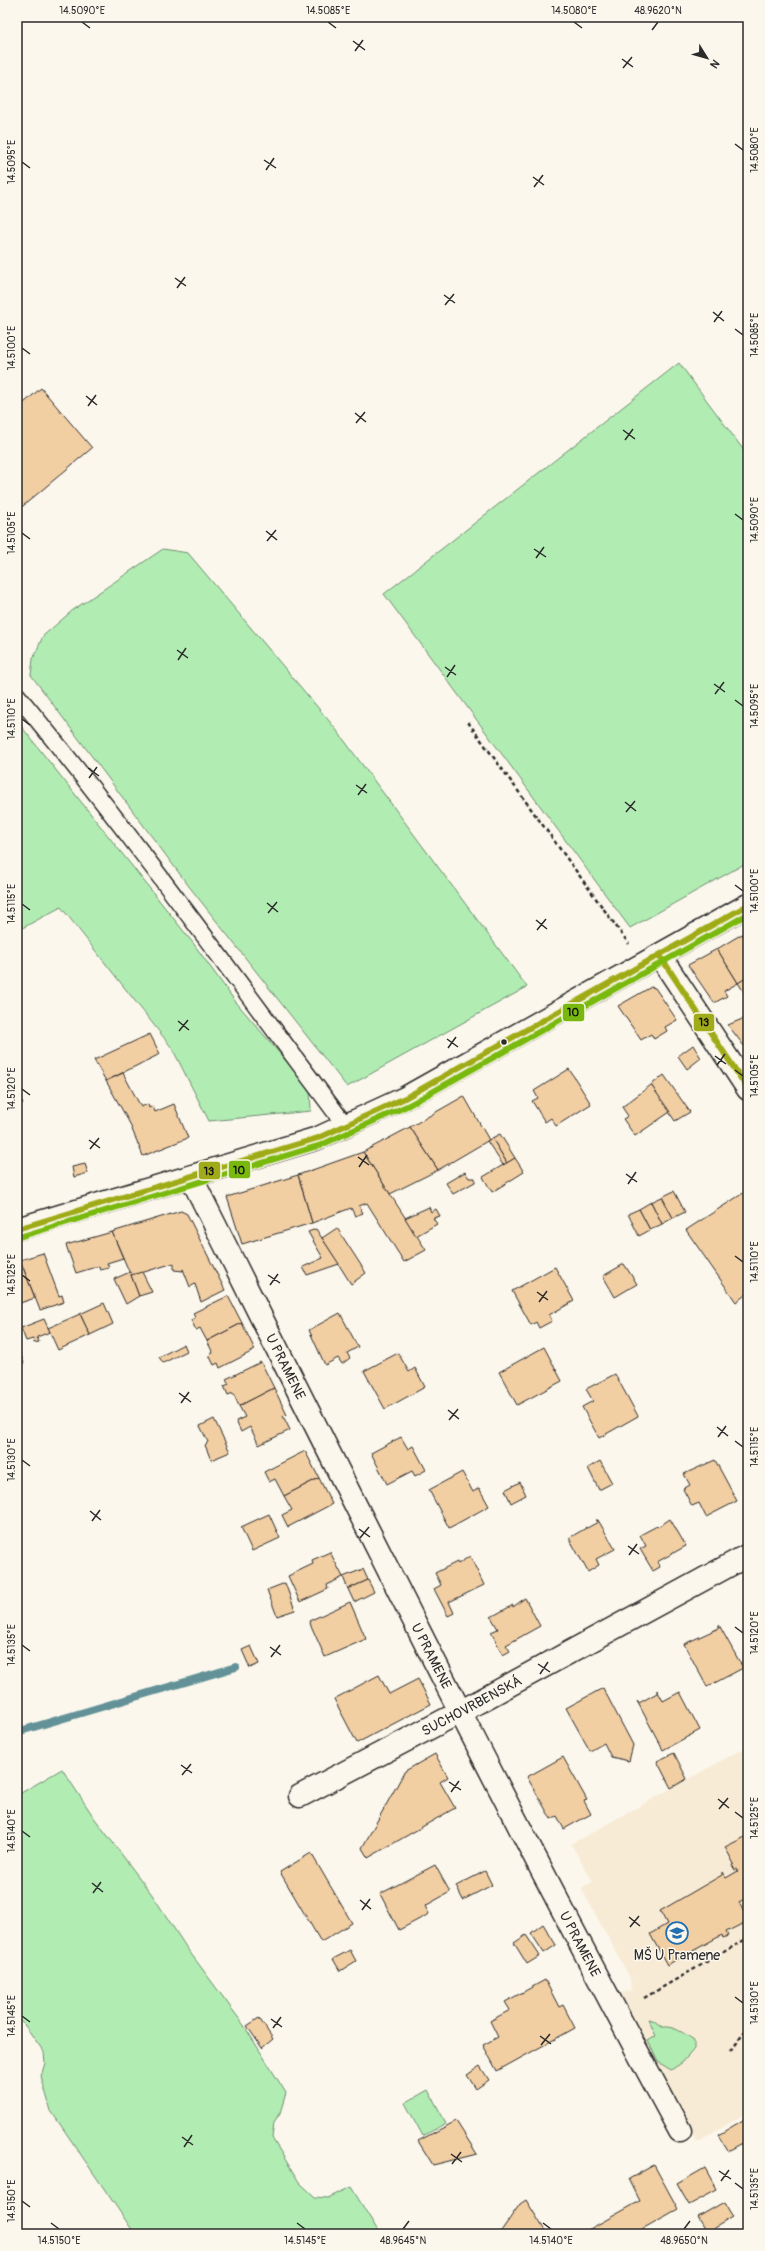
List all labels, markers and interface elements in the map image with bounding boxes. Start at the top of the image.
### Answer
text: 14.5090°E [59,5,105,17]
text: 14.5085°E [306,5,350,17]
text: 14.5080°E [551,5,597,17]
text: 48.9620°N [634,5,682,17]
north arrow [687,38,727,78]
text: N [707,57,722,71]
text: 14.5080°E [749,127,761,173]
text: 14.5095°E [6,140,18,184]
text: 14.5085°E [749,313,761,357]
text: 14.5100°E [6,326,18,370]
text: 14.5090°E [749,497,761,543]
text: 14.5105°E [6,511,18,555]
text: 14.5095°E [749,684,761,728]
text: 14.5110°E [6,698,18,740]
text: 14.5100°E [749,869,761,913]
text: 14.5115°E [6,884,18,924]
line badge: 10 [562,1003,585,1022]
text: 10 [567,1006,579,1019]
line badge: 13 [693,1013,715,1032]
text: 13 [699,1016,709,1029]
unlabelled marker [499,1037,509,1047]
text: 14.5105°E [749,1054,761,1098]
text: 14.5120°E [6,1067,18,1111]
line badge: 10 [228,1160,251,1179]
line badge: 13 [198,1161,221,1180]
text: 10 [233,1164,245,1177]
text: 13 [204,1165,214,1178]
text: 14.5110°E [749,1241,761,1283]
text: 14.5125°E [6,1254,18,1296]
street label: U PRAMENE [262,1331,310,1402]
text: 14.5115°E [749,1427,761,1467]
text: 14.5130°E [6,1438,18,1482]
text: 14.5120°E [749,1611,761,1655]
street label: U PRAMENE [408,1620,456,1692]
text: 14.5135°E [6,1624,18,1666]
street label: SUCHOVRBENSKÁ [419,1671,525,1739]
text: 14.5125°E [749,1797,761,1839]
text: 14.5140°E [6,1809,18,1853]
street label: U PRAMENE [556,1908,604,1980]
school or university icon: MŠ U Pramene [664,1920,690,1946]
place label: MŠ U Pramene [634,1946,720,1964]
text: 14.5130°E [749,1981,761,2025]
text: 14.5145°E [6,1995,18,2037]
text: 14.5135°E [749,2168,761,2210]
text: 14.5150°E [6,2179,18,2223]
text: 14.5150°E [37,2235,81,2247]
text: 14.5145°E [284,2235,326,2247]
text: 48.9645°N [380,2235,426,2247]
text: 14.5140°E [529,2235,573,2247]
text: 48.9650°N [660,2235,708,2247]

